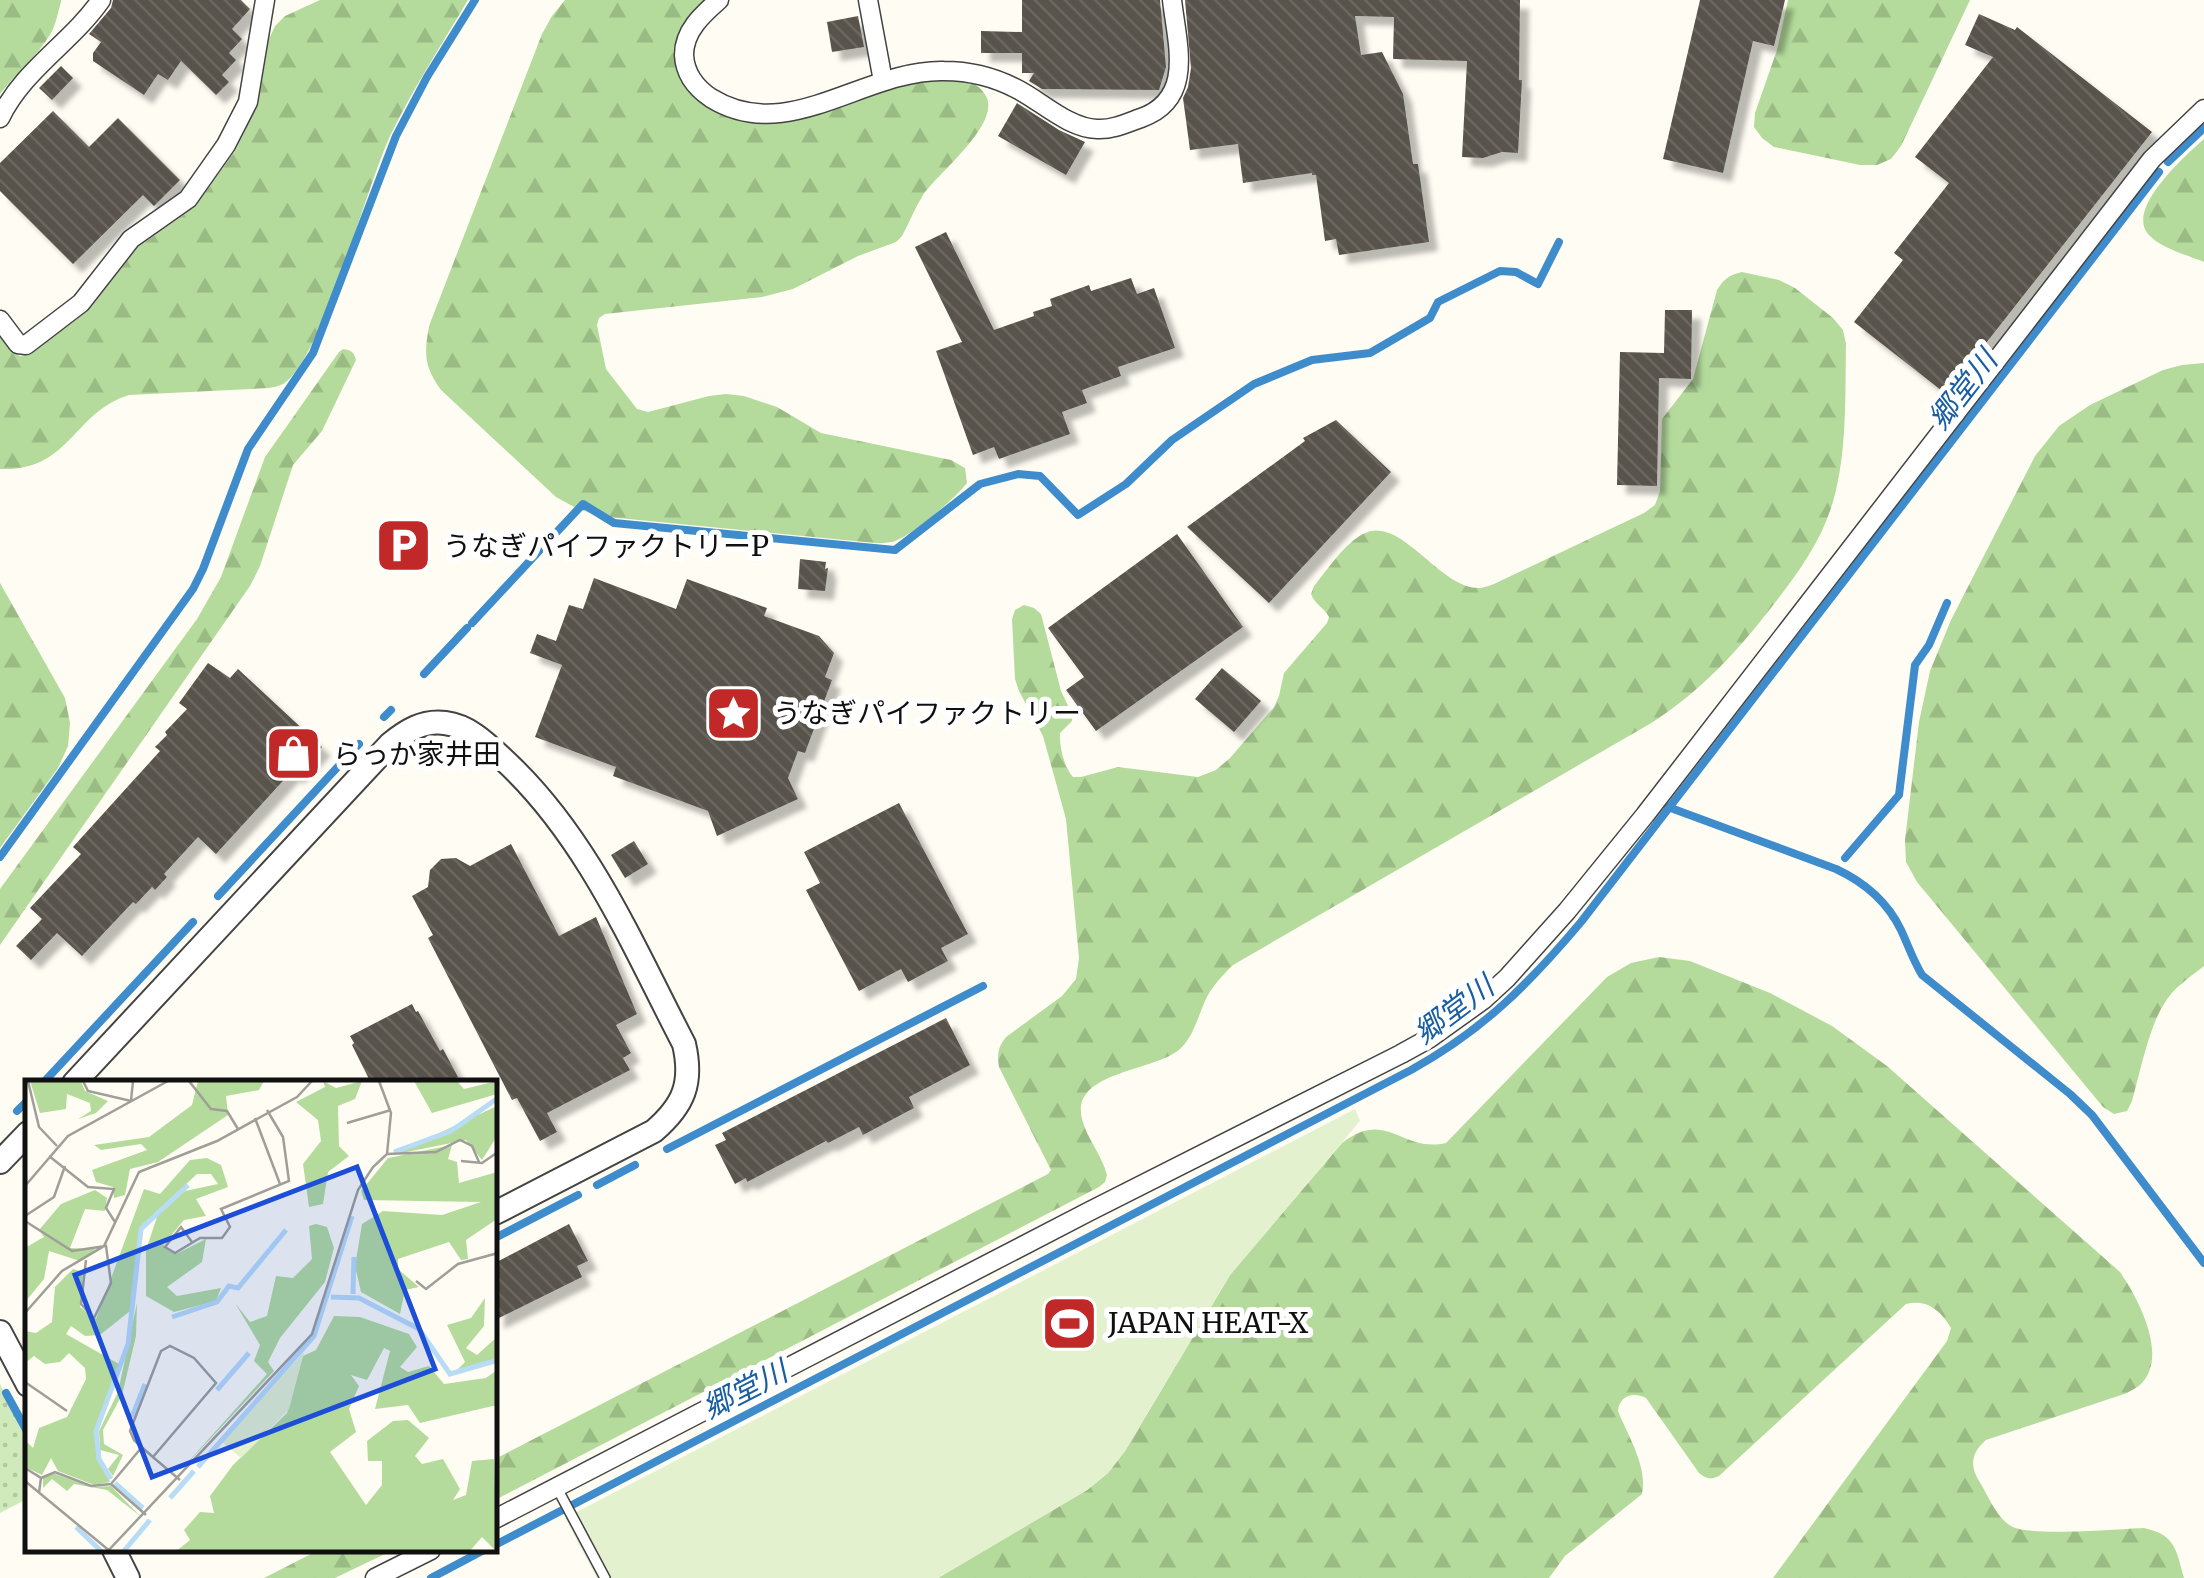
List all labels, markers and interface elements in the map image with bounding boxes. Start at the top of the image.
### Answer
water label: 郷堂川 [1920,340,2007,437]
parking icon: うなぎパイファクトリーP [374,516,434,576]
place label: うなぎパイファクトリーP [443,528,769,564]
place icon: うなぎパイファクトリー [704,683,764,743]
place label: うなぎパイファクトリー [773,695,1081,731]
shop icon: らっか家井田 [264,724,324,784]
place label: らっか家井田 [333,736,501,772]
water label: 郷堂川 [1406,965,1503,1051]
inset map [25,1080,498,1553]
sports icon: JAPAN HEAT-X [1039,1293,1099,1353]
place label: JAPAN HEAT-X [1107,1305,1308,1341]
water label: 郷堂川 [696,1350,796,1426]

